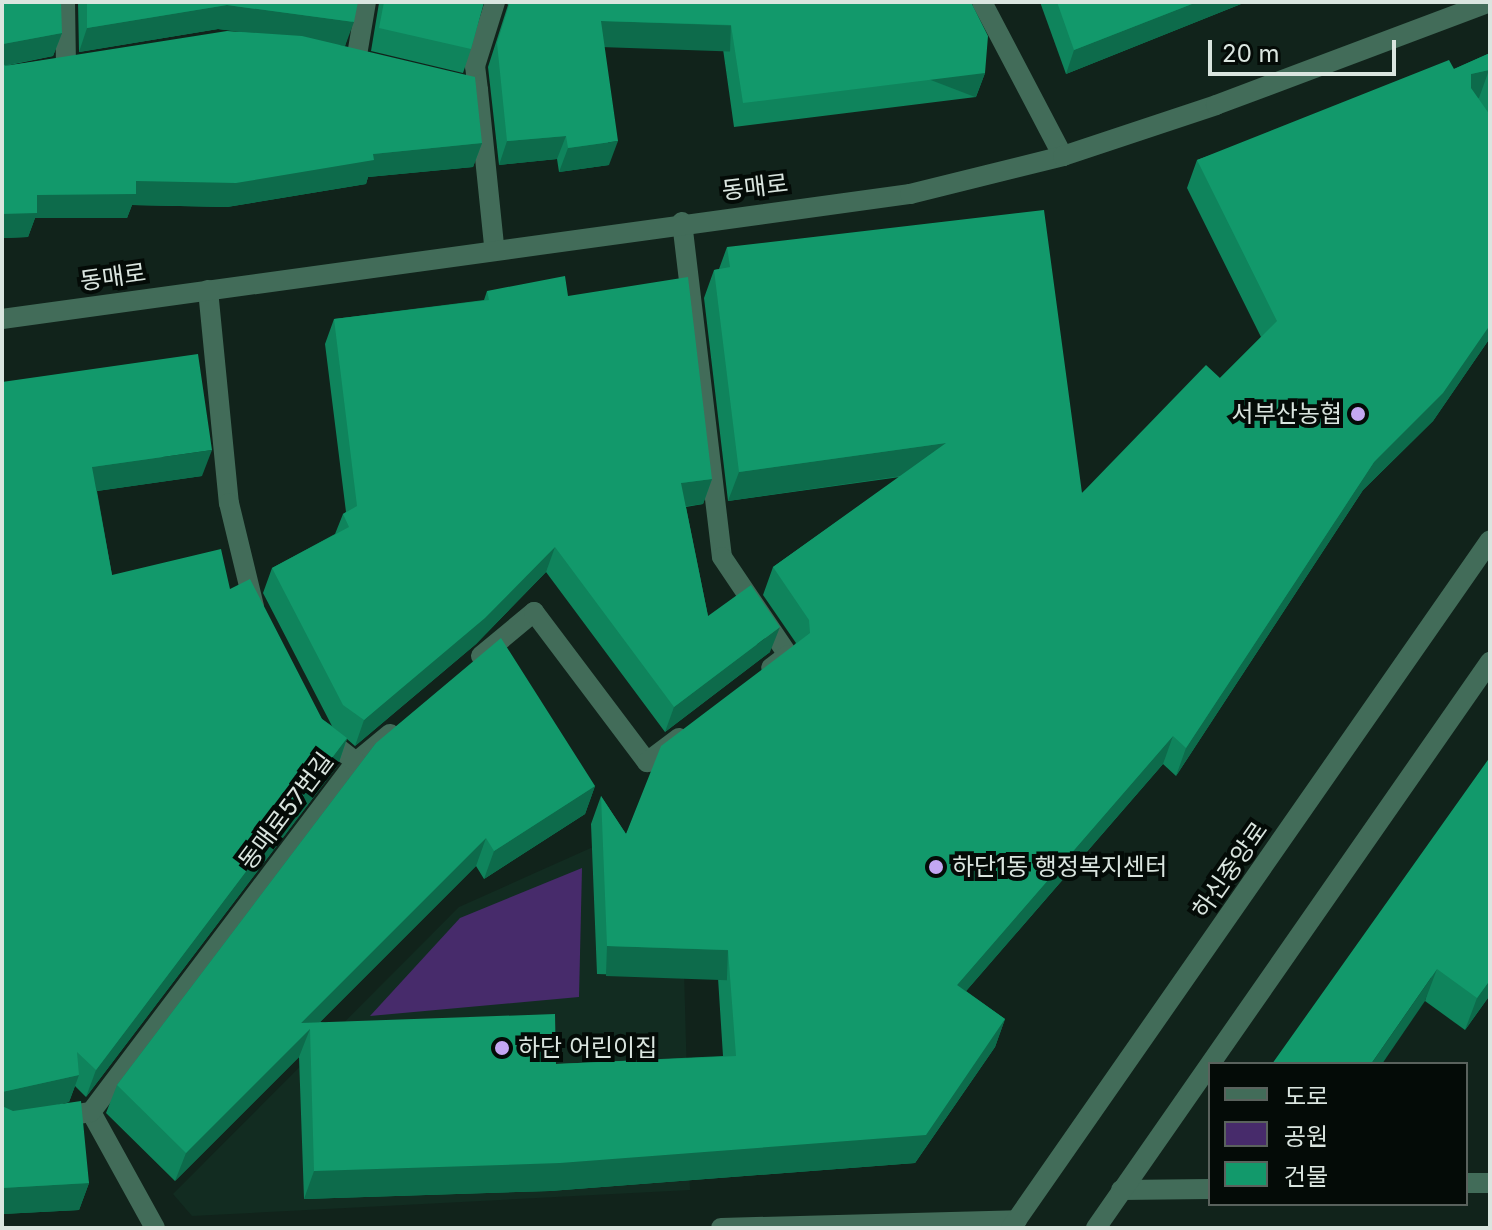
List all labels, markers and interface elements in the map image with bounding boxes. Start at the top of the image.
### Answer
scale bar [1212,24,1400,74]
text: 20 m [1222,39,1280,68]
street label: 동매로 [720,169,790,205]
street label: 동매로 [78,258,148,296]
place label: 서부산농협 [1232,400,1342,428]
marker: 서부산농협 [1349,405,1367,423]
street label: 동매로57번길 [233,747,339,875]
street label: 하신중앙로 [1187,817,1273,923]
place label: 하단1동 행정복지센터 [952,853,1167,881]
marker: 하단1동 행정복지센터 [927,858,945,876]
place label: 하단 어린이집 [518,1034,657,1062]
marker: 하단 어린이집 [493,1039,511,1057]
legend [1208,1062,1468,1206]
text: 도로 [1284,1082,1328,1111]
text: 공원 [1284,1122,1328,1151]
text: 건물 [1284,1162,1328,1191]

